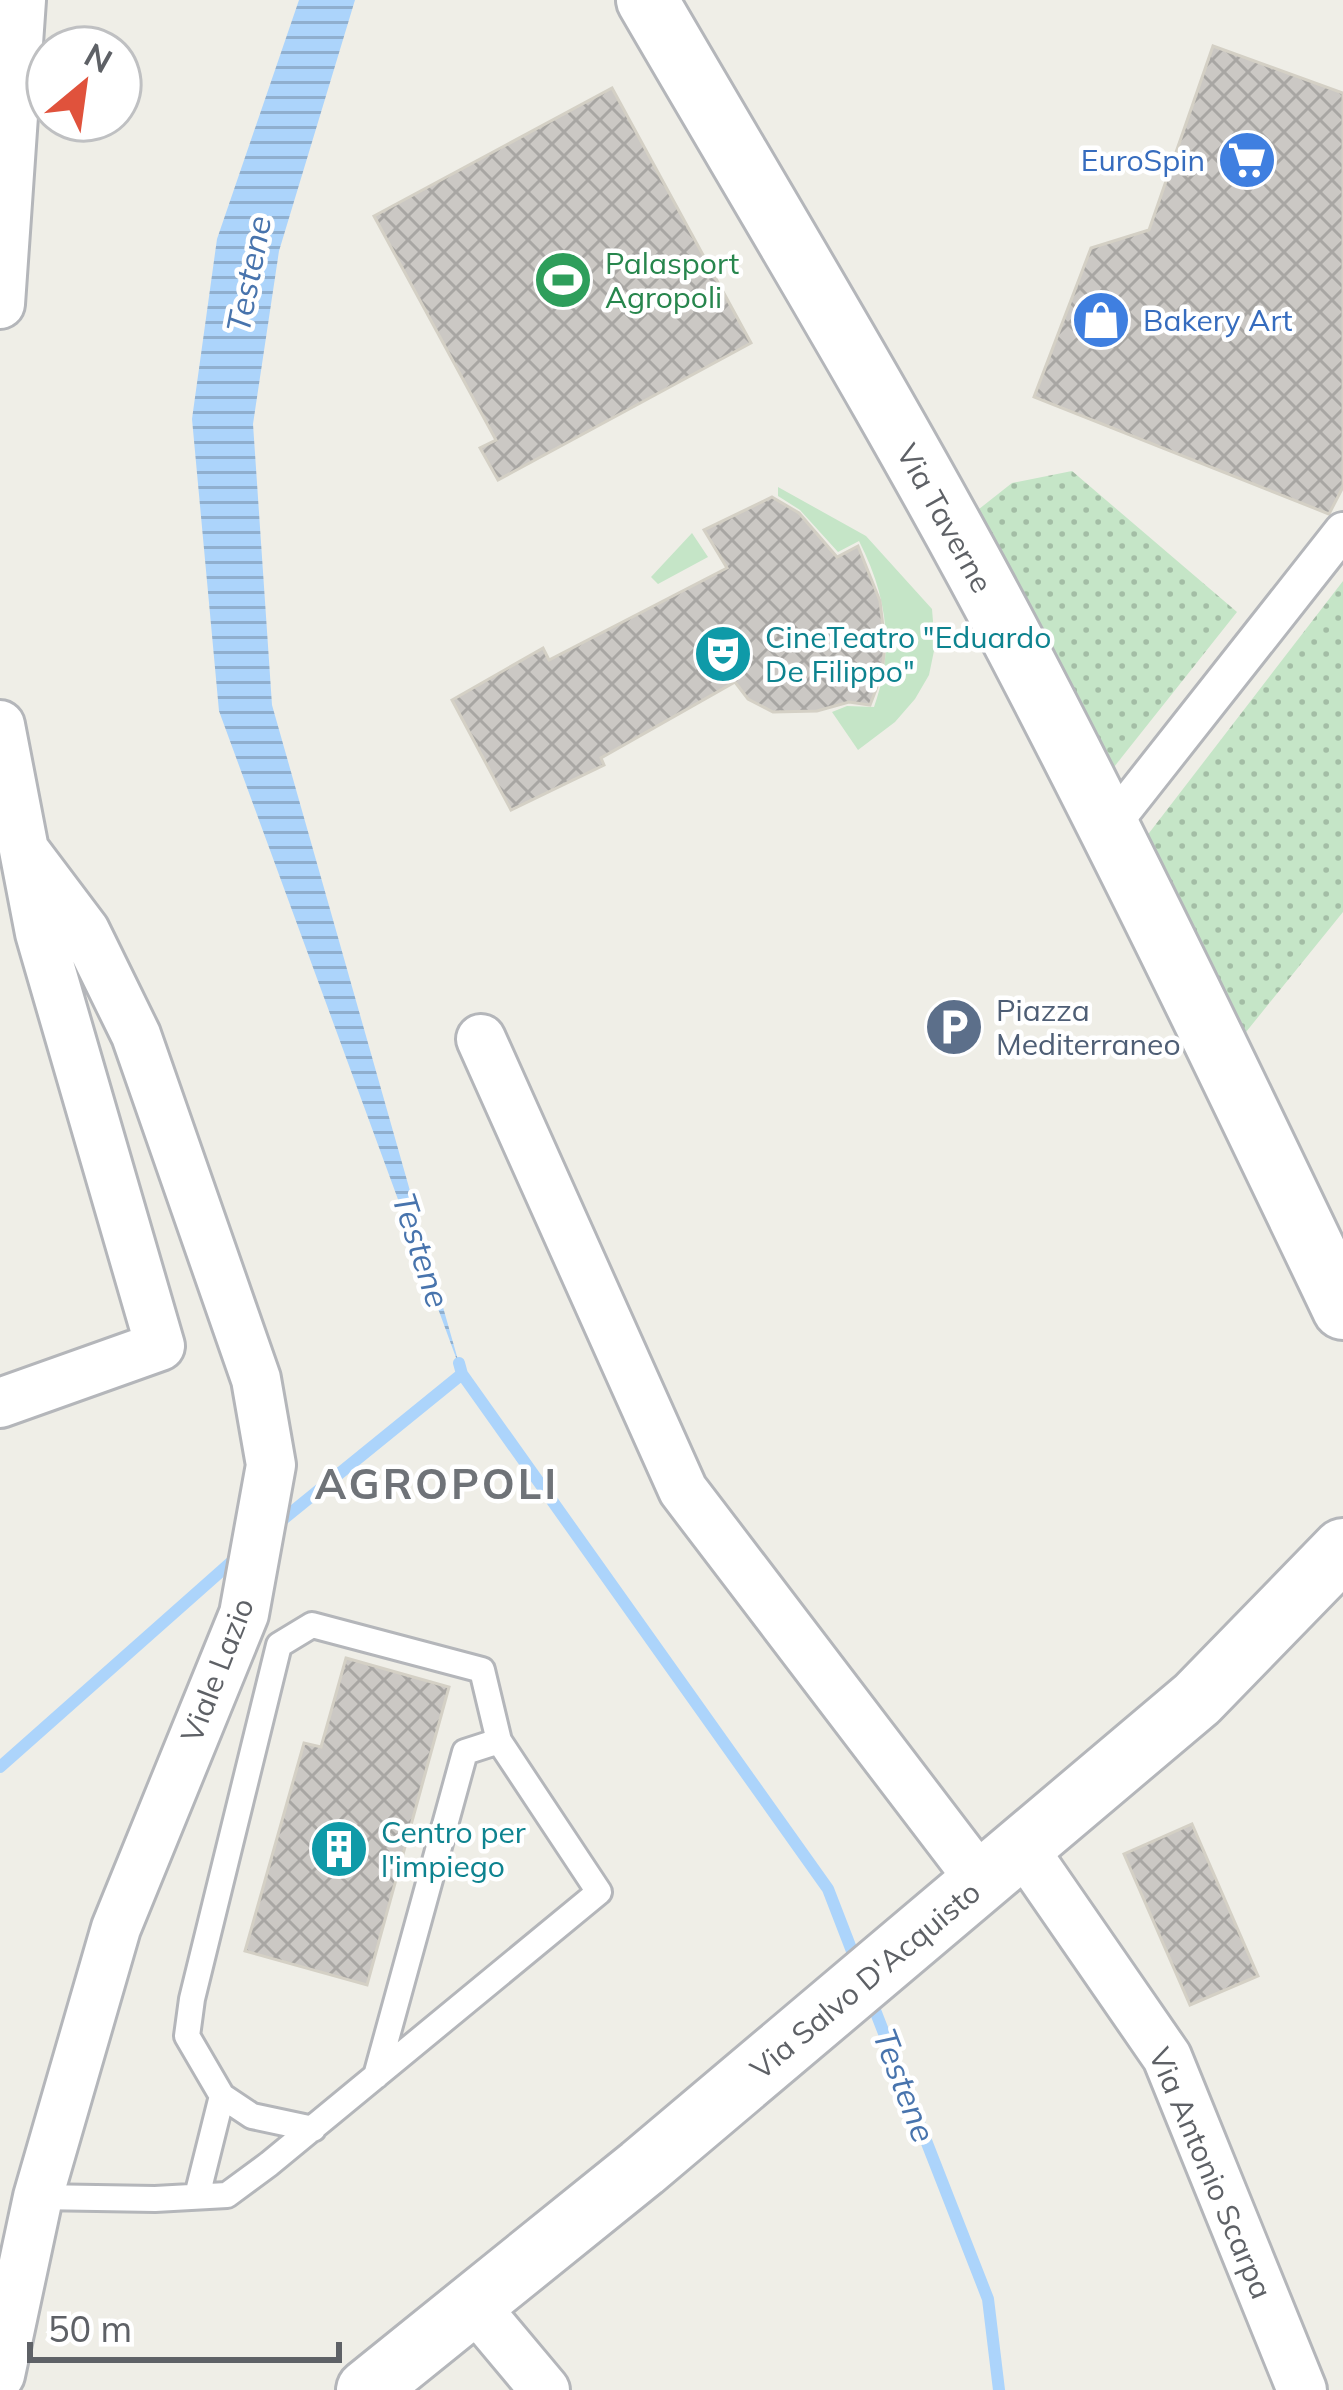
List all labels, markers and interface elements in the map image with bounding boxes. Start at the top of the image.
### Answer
north arrow [24,24,144,144]
text: N [78,33,120,81]
supermarket icon: EuroSpin [1216,129,1278,191]
place label: EuroSpin [1081,141,1205,179]
water label: Testene [217,212,279,336]
place label: Palasport Agropoli [605,244,739,316]
sports icon: Palasport Agropoli [532,249,594,311]
shop icon: Bakery Art [1070,289,1132,351]
place label: Bakery Art [1143,301,1293,339]
street label: Via Taverne [889,437,1001,599]
place label: CineTeatro "Eduardo De Filippo" [765,618,1051,690]
theatre icon: CineTeatro "Eduardo De Filippo" [692,623,754,685]
place label: Piazza Mediterraneo [996,991,1181,1063]
parking icon: Piazza Mediterraneo [923,996,985,1058]
water label: Testene [384,1187,460,1313]
district label: AGROPOLI [315,1457,559,1510]
street label: Viale Lazio [172,1592,262,1748]
place label: Centro per l'impiego [381,1813,526,1885]
building icon: Centro per l'impiego [308,1818,370,1880]
street label: Via Salvo D'Acquisto [742,1873,988,2087]
water label: Testene [865,2022,945,2148]
street label: Via Antonio Scarpa [1141,2042,1281,2304]
scale bar [30,2288,339,2362]
text: 50 m [48,2306,132,2351]

